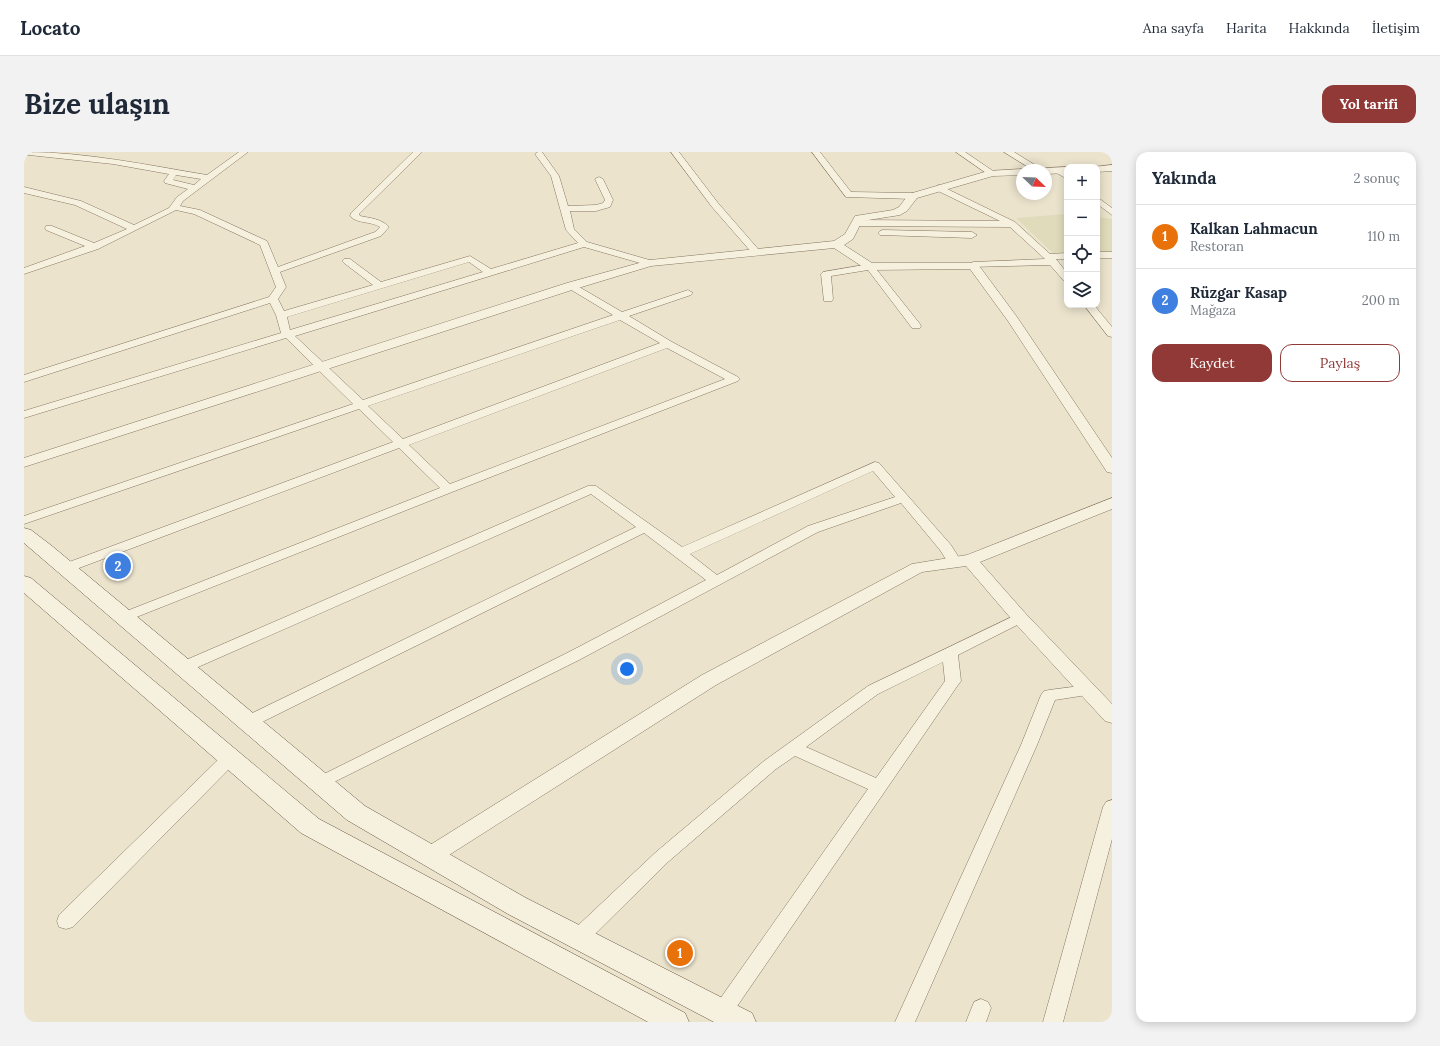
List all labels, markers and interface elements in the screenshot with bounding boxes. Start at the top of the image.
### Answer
text: Locato [20,16,81,40]
text: Ana sayfa [1143,19,1204,37]
text: Harita [1226,19,1267,37]
text: Hakkında [1289,19,1350,37]
text: İletişim [1372,19,1420,37]
button: Yol tarifi [1322,85,1416,123]
text: Bize ulaşın [24,86,170,122]
north arrow [1016,164,1052,200]
map controls [1064,164,1100,308]
button: + [1064,164,1100,200]
text: Yakında [1152,167,1216,189]
text: 2 sonuç [1353,170,1400,187]
button: − [1064,200,1100,236]
text: Kalkan Lahmacun [1190,219,1318,238]
text: 1 [1162,228,1168,245]
text: 110 m [1367,228,1400,245]
button: locate [1064,236,1100,272]
text: Restoran [1190,238,1244,255]
button: layers [1064,272,1100,308]
text: Rüzgar Kasap [1190,283,1287,302]
text: 2 [1162,292,1168,309]
text: 200 m [1362,292,1400,309]
text: Mağaza [1190,302,1236,319]
button: Kaydet [1152,344,1272,382]
button: Paylaş [1280,344,1400,382]
pin: 2 [105,551,131,581]
your location [617,659,637,679]
pin: 1 [667,938,693,968]

